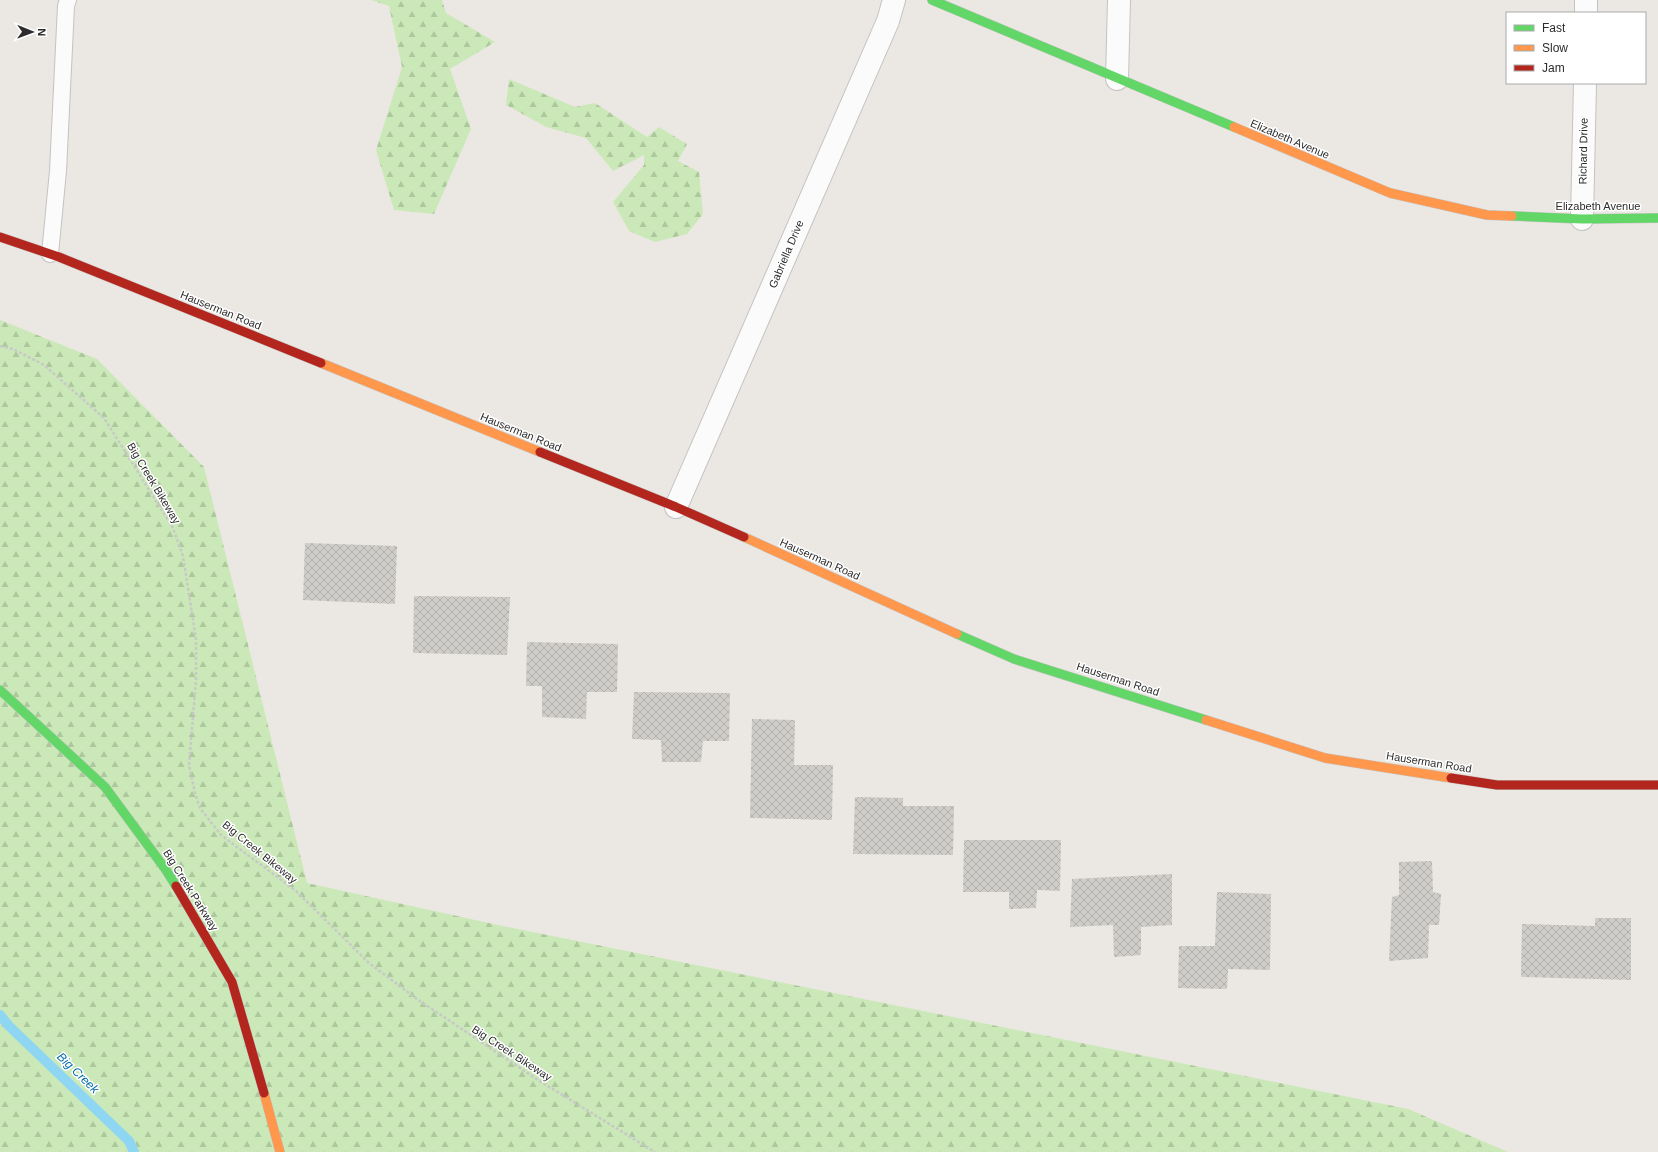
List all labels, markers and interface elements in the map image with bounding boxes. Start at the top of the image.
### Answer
north arrow [12,12,52,52]
legend [1506,12,1646,84]
text: Fast [1542,21,1566,35]
text: N [36,28,48,36]
text: Slow [1542,41,1568,55]
text: Jam [1542,61,1565,75]
street label: Elizabeth Avenue [1249,117,1331,161]
street label: Richard Drive [1576,118,1590,184]
street label: Elizabeth Avenue [1556,200,1640,212]
street label: Gabriella Drive [766,218,806,290]
street label: Hauserman Road [179,288,263,332]
street label: Hauserman Road [479,410,563,454]
street label: Big Creek Bikeway [125,440,183,526]
street label: Hauserman Road [778,536,862,582]
street label: Hauserman Road [1075,660,1161,698]
street label: Hauserman Road [1385,749,1473,775]
street label: Big Creek Bikeway [220,818,300,886]
street label: Big Creek Parkway [161,847,221,933]
street label: Big Creek Bikeway [470,1023,554,1083]
water label: Big Creek [54,1050,103,1097]

